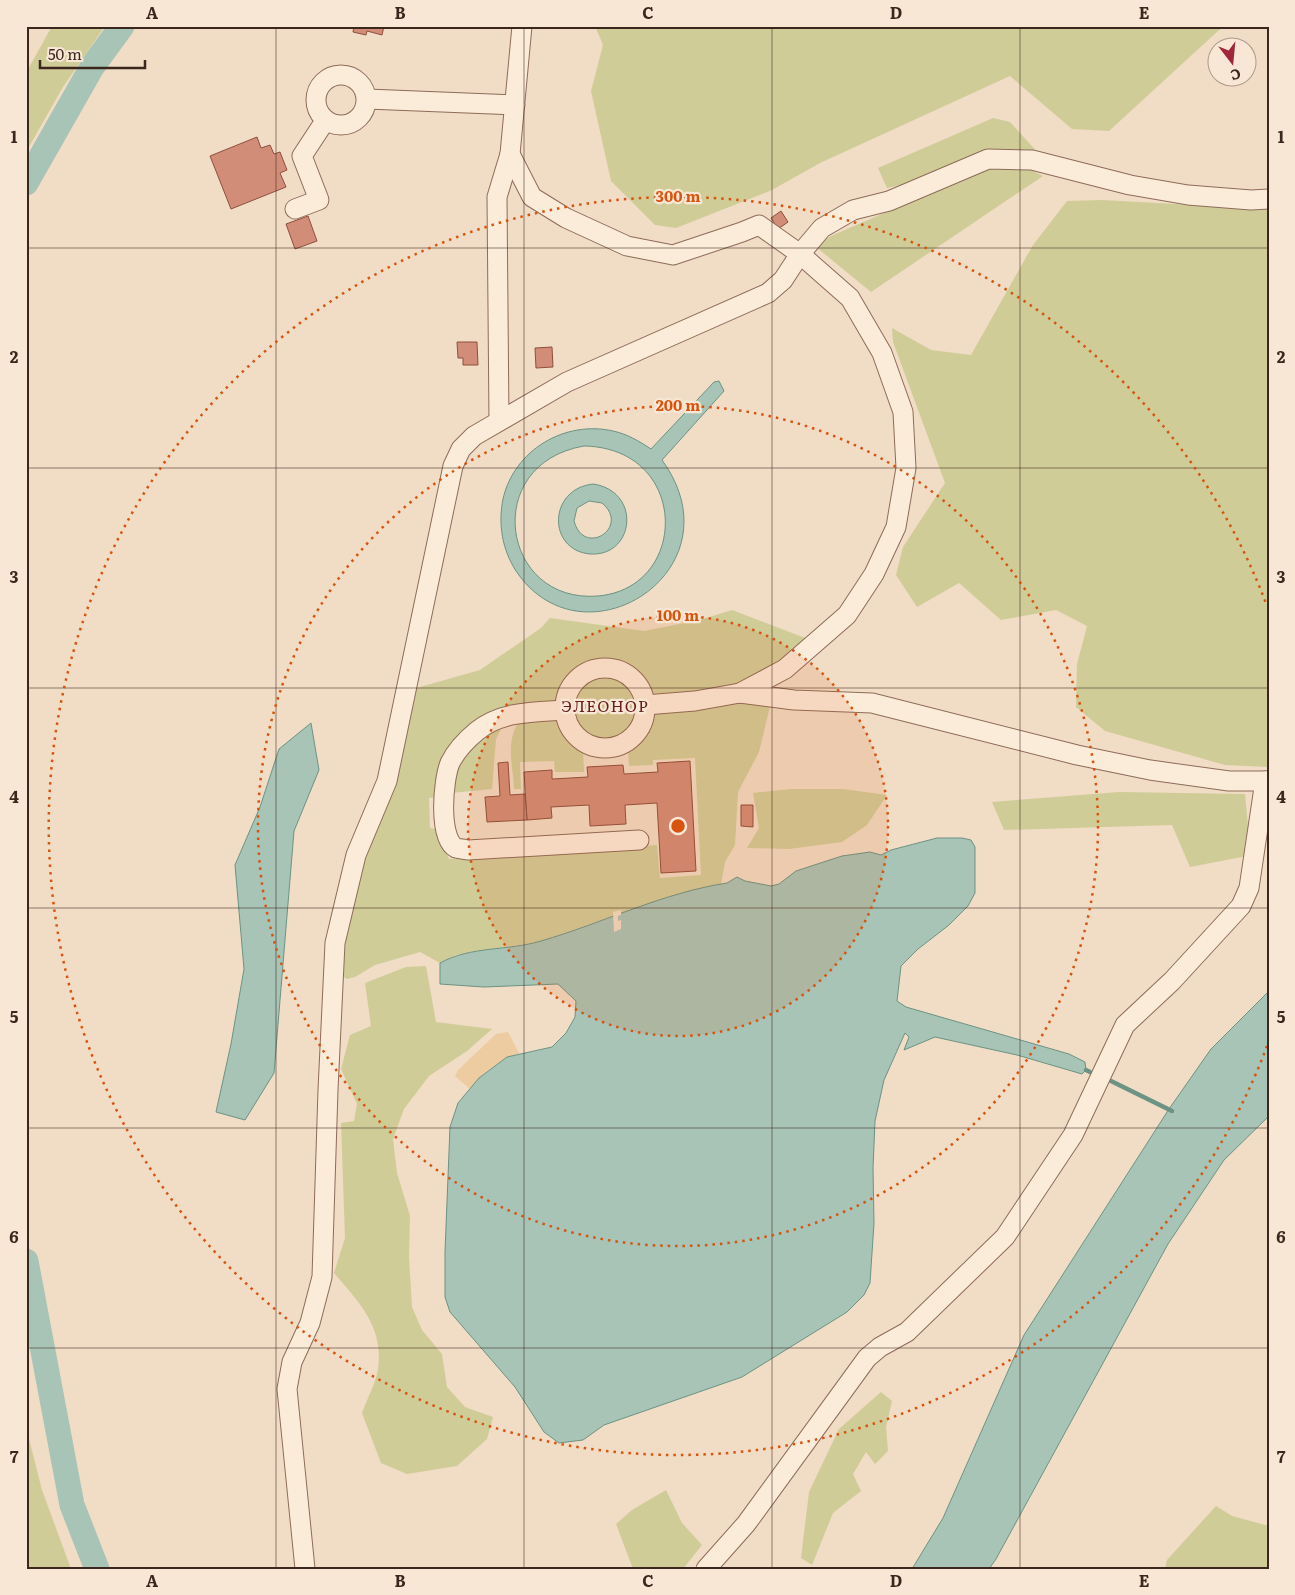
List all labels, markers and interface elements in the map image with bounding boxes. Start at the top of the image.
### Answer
text: A [146,0,158,24]
text: B [394,0,406,24]
text: C [642,0,654,24]
text: D [890,0,902,24]
text: E [1139,0,1150,24]
scale bar [40,38,145,70]
north arrow [1208,38,1258,88]
text: 50 m [48,42,82,65]
text: С [1228,64,1243,86]
text: 1 [11,124,18,148]
text: 1 [1278,124,1285,148]
text: 300 m [656,184,700,207]
text: 2 [10,344,19,368]
text: 2 [1277,344,1286,368]
text: 200 m [656,393,700,416]
text: 3 [10,564,19,588]
text: 3 [1277,564,1286,588]
text: 100 m [657,603,699,626]
district label: ЭЛЕОНОР [561,693,649,717]
text: 4 [9,784,19,808]
text: 4 [1276,784,1286,808]
centre of rings [669,817,687,835]
text: 5 [10,1004,19,1028]
text: 5 [1277,1004,1286,1028]
text: 6 [9,1224,19,1248]
text: 6 [1276,1224,1286,1248]
text: 7 [10,1444,19,1468]
text: 7 [1277,1444,1286,1468]
text: A [146,1568,158,1592]
text: B [394,1568,406,1592]
text: C [642,1568,654,1592]
text: D [890,1568,902,1592]
text: E [1139,1568,1150,1592]

